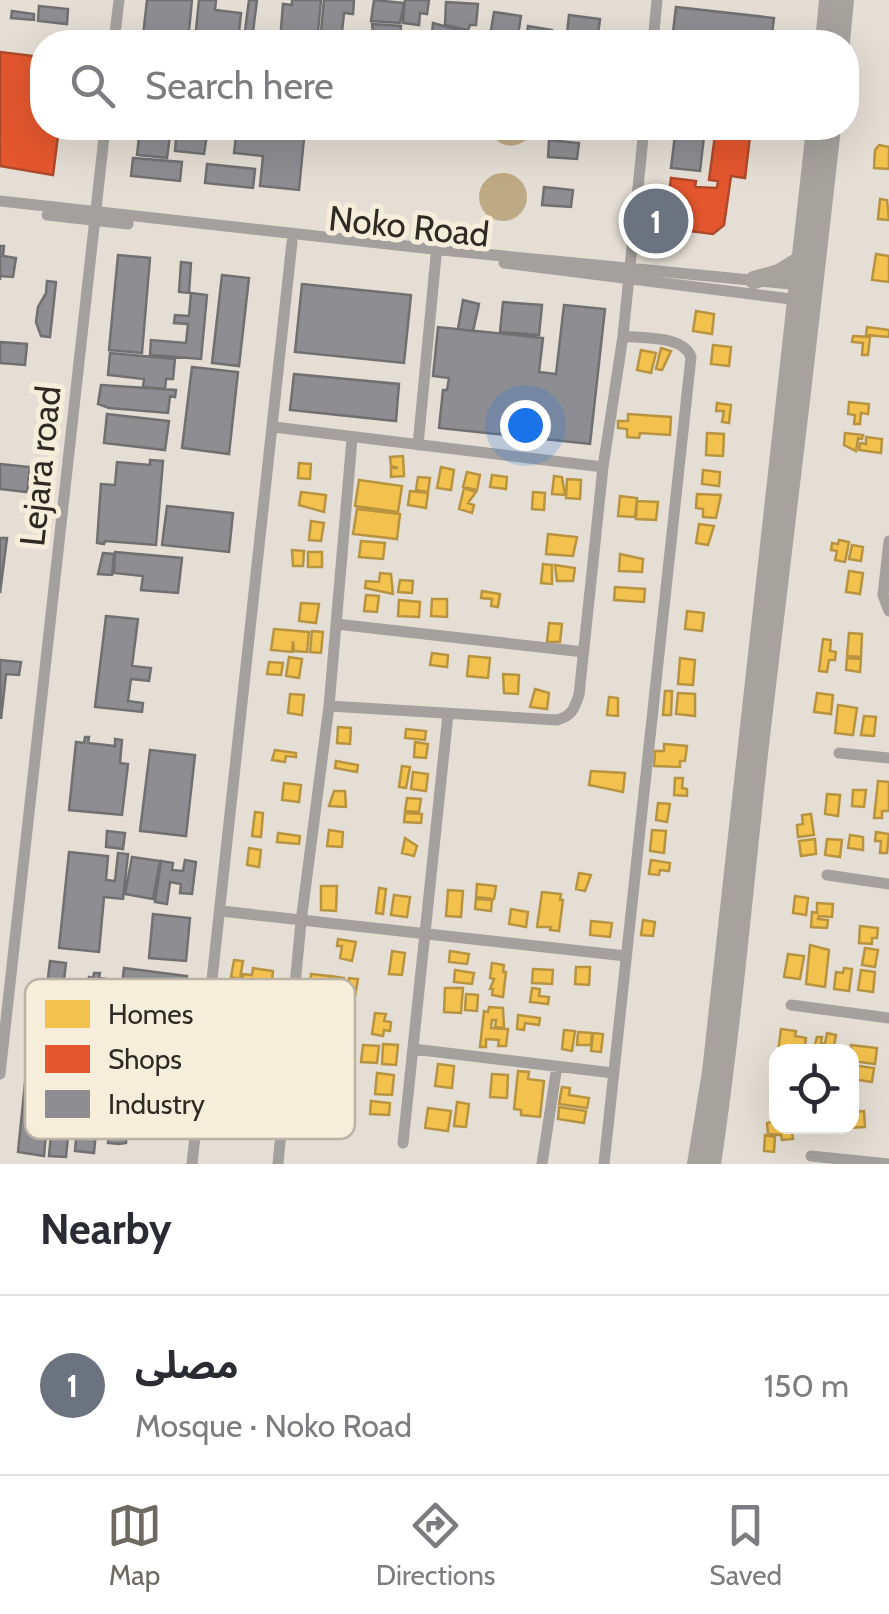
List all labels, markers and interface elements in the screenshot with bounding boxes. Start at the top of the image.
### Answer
search box [30,30,859,140]
icon: search [65,58,120,113]
text: Search here [145,62,334,109]
pin: 1 [624,184,688,258]
street label: Noko Road [327,196,491,256]
street label: Lejara road [10,384,70,548]
your location [500,400,551,451]
legend [25,979,355,1139]
text: Homes [108,997,193,1031]
text: Shops [108,1042,182,1076]
map controls [769,1044,859,1134]
button: locate [769,1044,859,1134]
text: Industry [108,1087,205,1121]
text: Nearby [40,1203,172,1255]
text: مصلى [135,1341,239,1388]
text: 1 [67,1366,78,1405]
text: 150 m [764,1366,849,1405]
text: Mosque · Noko Road [135,1406,412,1445]
tab: Map [107,1498,162,1592]
tab: Directions [376,1498,495,1592]
tab: Saved [709,1498,782,1592]

